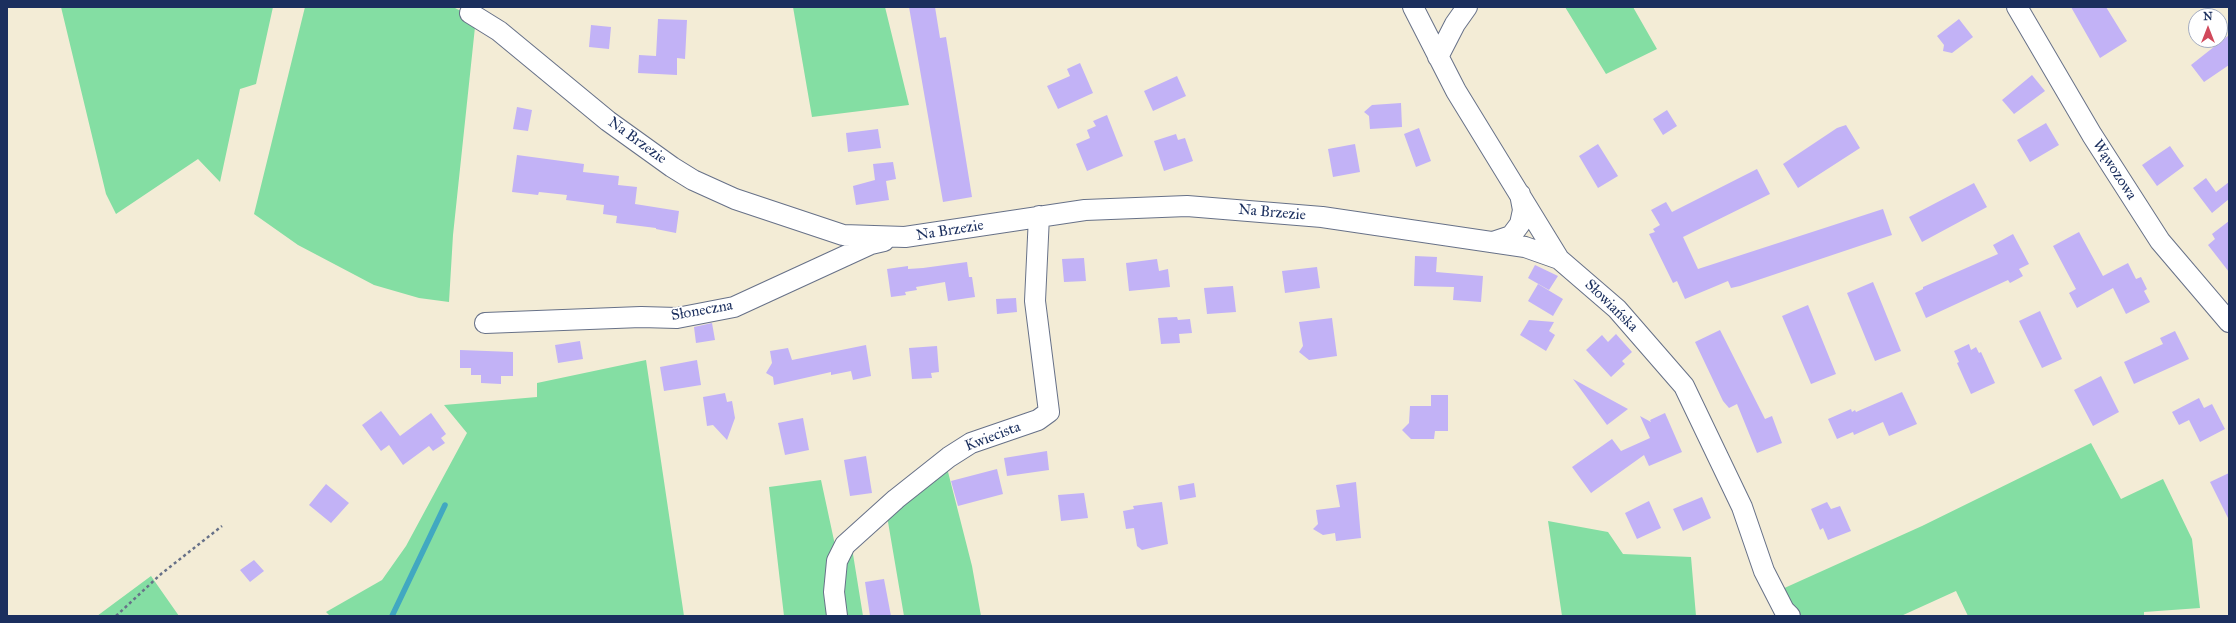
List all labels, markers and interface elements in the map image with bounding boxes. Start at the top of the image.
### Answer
north arrow [2188,8,2228,48]
text: N [2203,10,2213,23]
street label: Na Brzezie [604,114,670,168]
street label: Wąwozowa [2088,137,2140,203]
street label: Na Brzezie [1237,201,1307,225]
street label: Na Brzezie [915,217,985,245]
street label: Słowiańska [1581,276,1641,336]
street label: Słoneczna [670,297,734,325]
street label: Kwiecista [963,418,1023,456]

